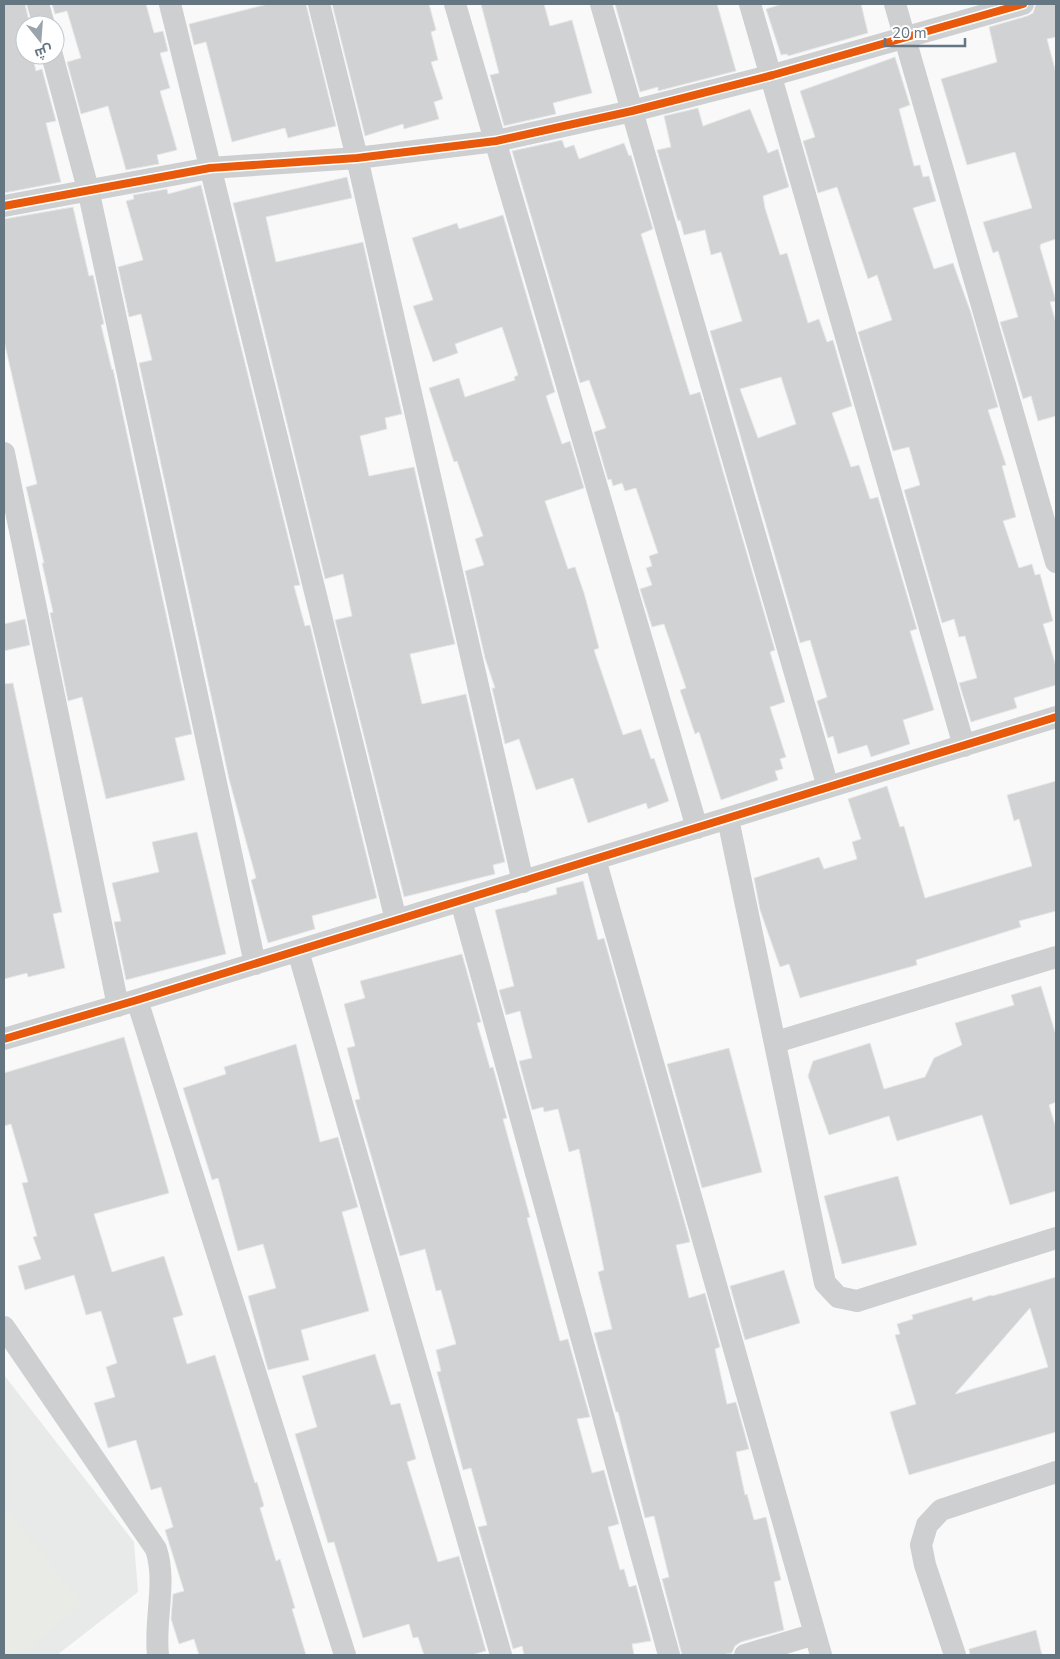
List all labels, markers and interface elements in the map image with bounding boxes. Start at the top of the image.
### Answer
north arrow [15,15,65,65]
scale bar [885,15,965,47]
text: 20 m [892,23,927,43]
text: ش [32,40,55,64]

